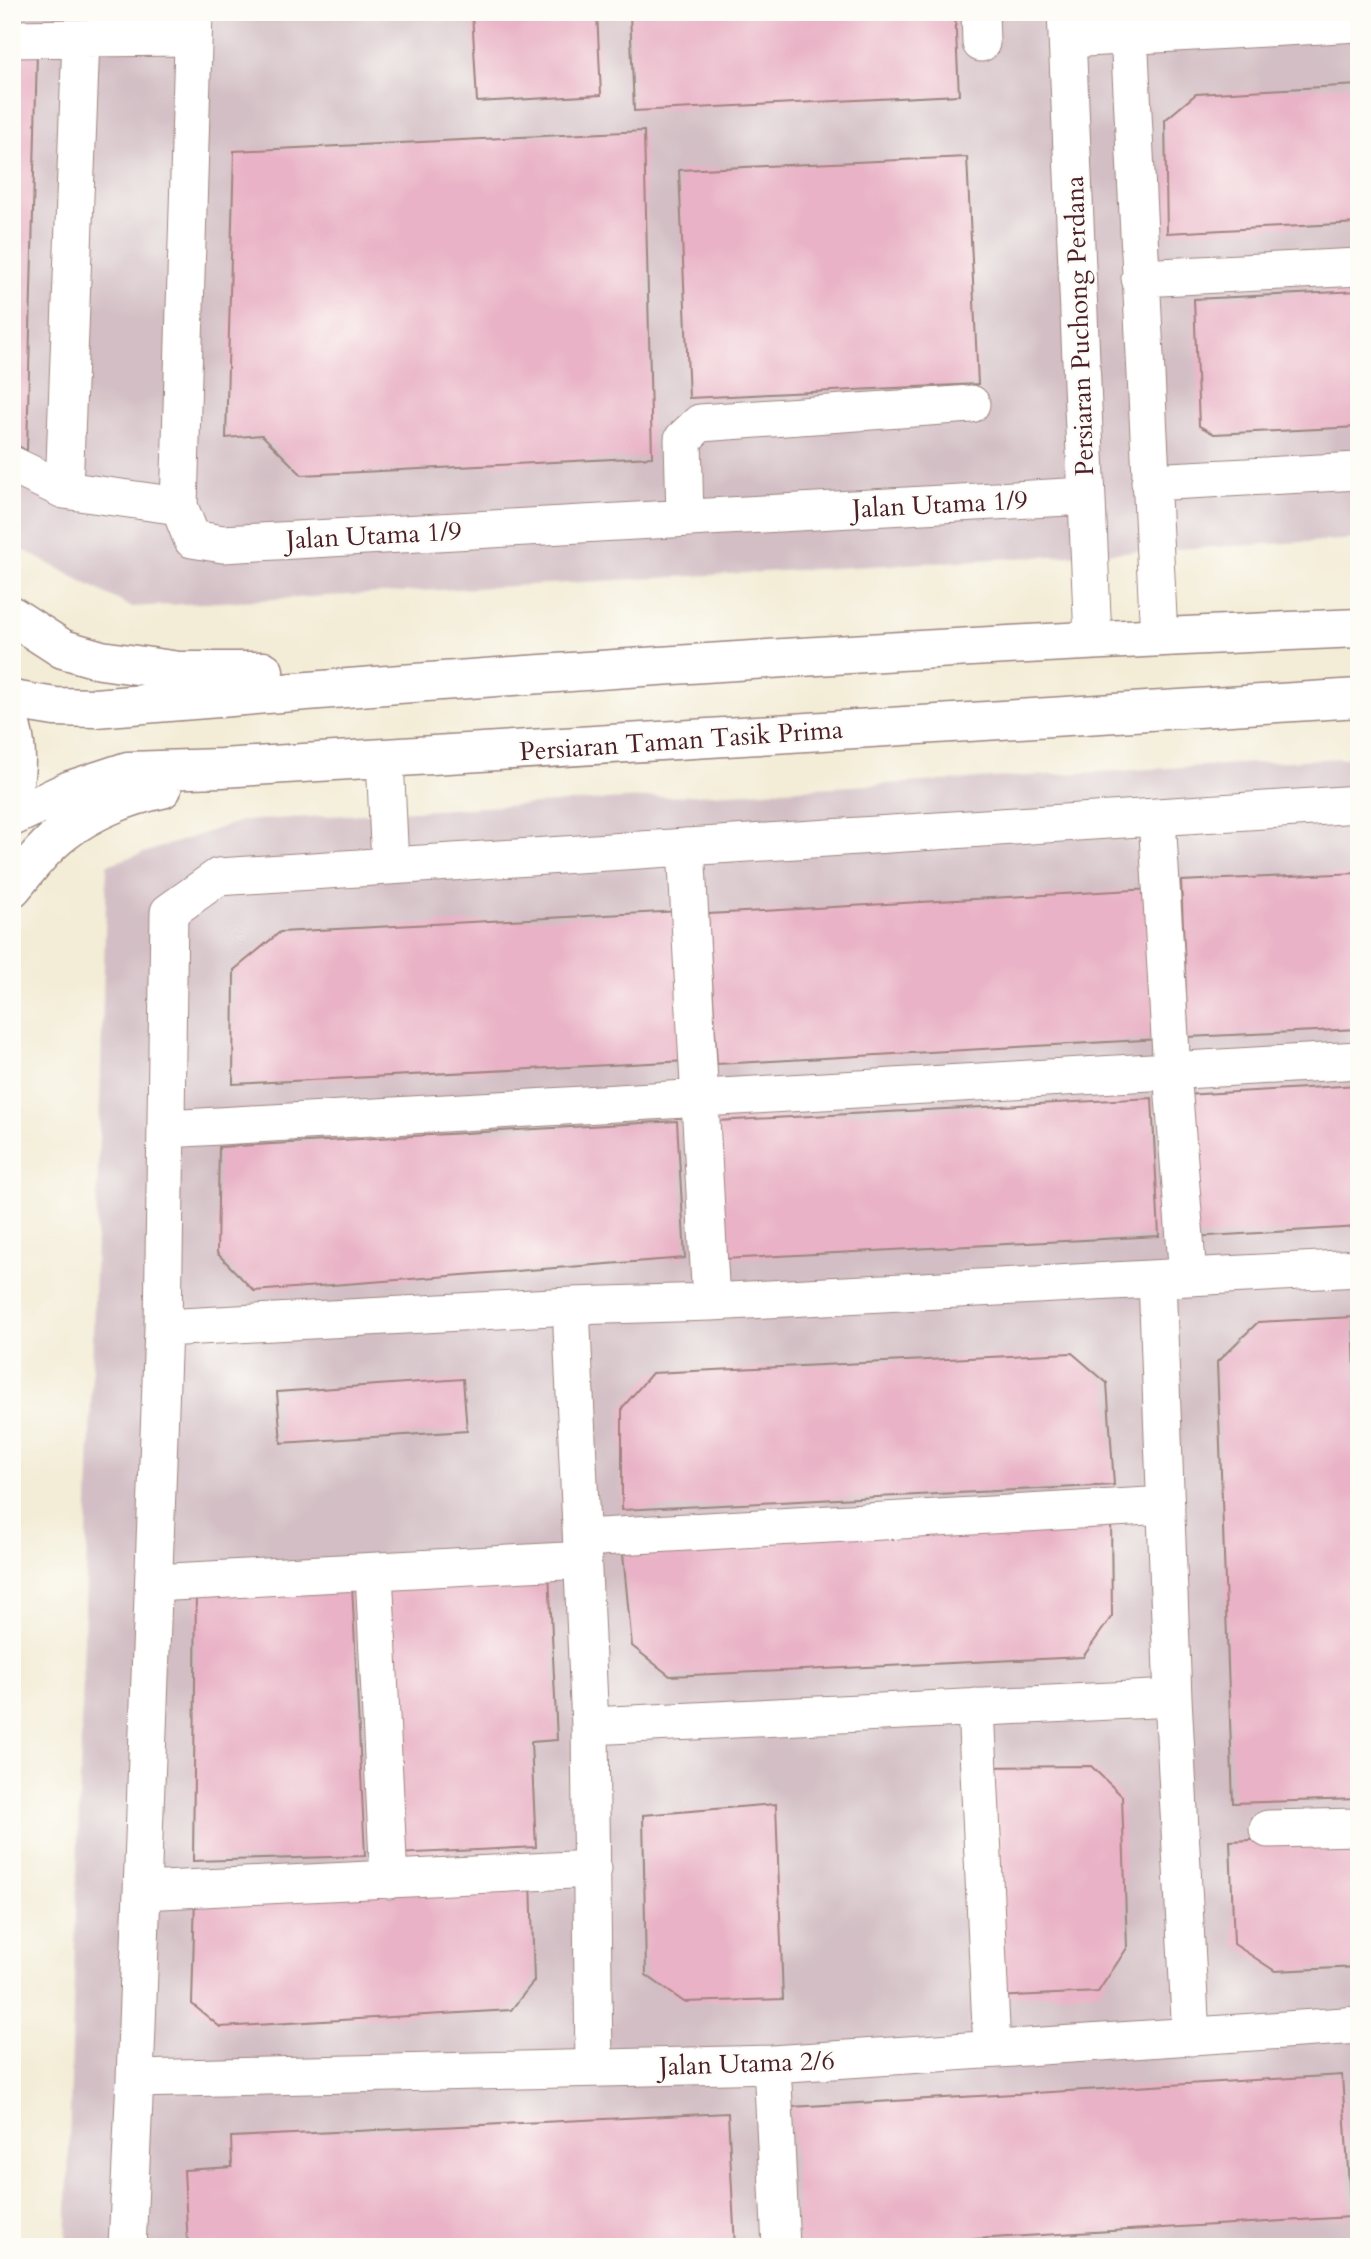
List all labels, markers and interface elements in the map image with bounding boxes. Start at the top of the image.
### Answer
street label: Persiaran Puchong Perdana [1057,175,1102,477]
street label: Jalan Utama 1/9 [847,482,1029,527]
street label: Jalan Utama 1/9 [281,513,463,558]
street label: Persiaran Taman Tasik Prima [518,712,844,769]
street label: Jalan Utama 2/6 [655,2043,835,2084]

